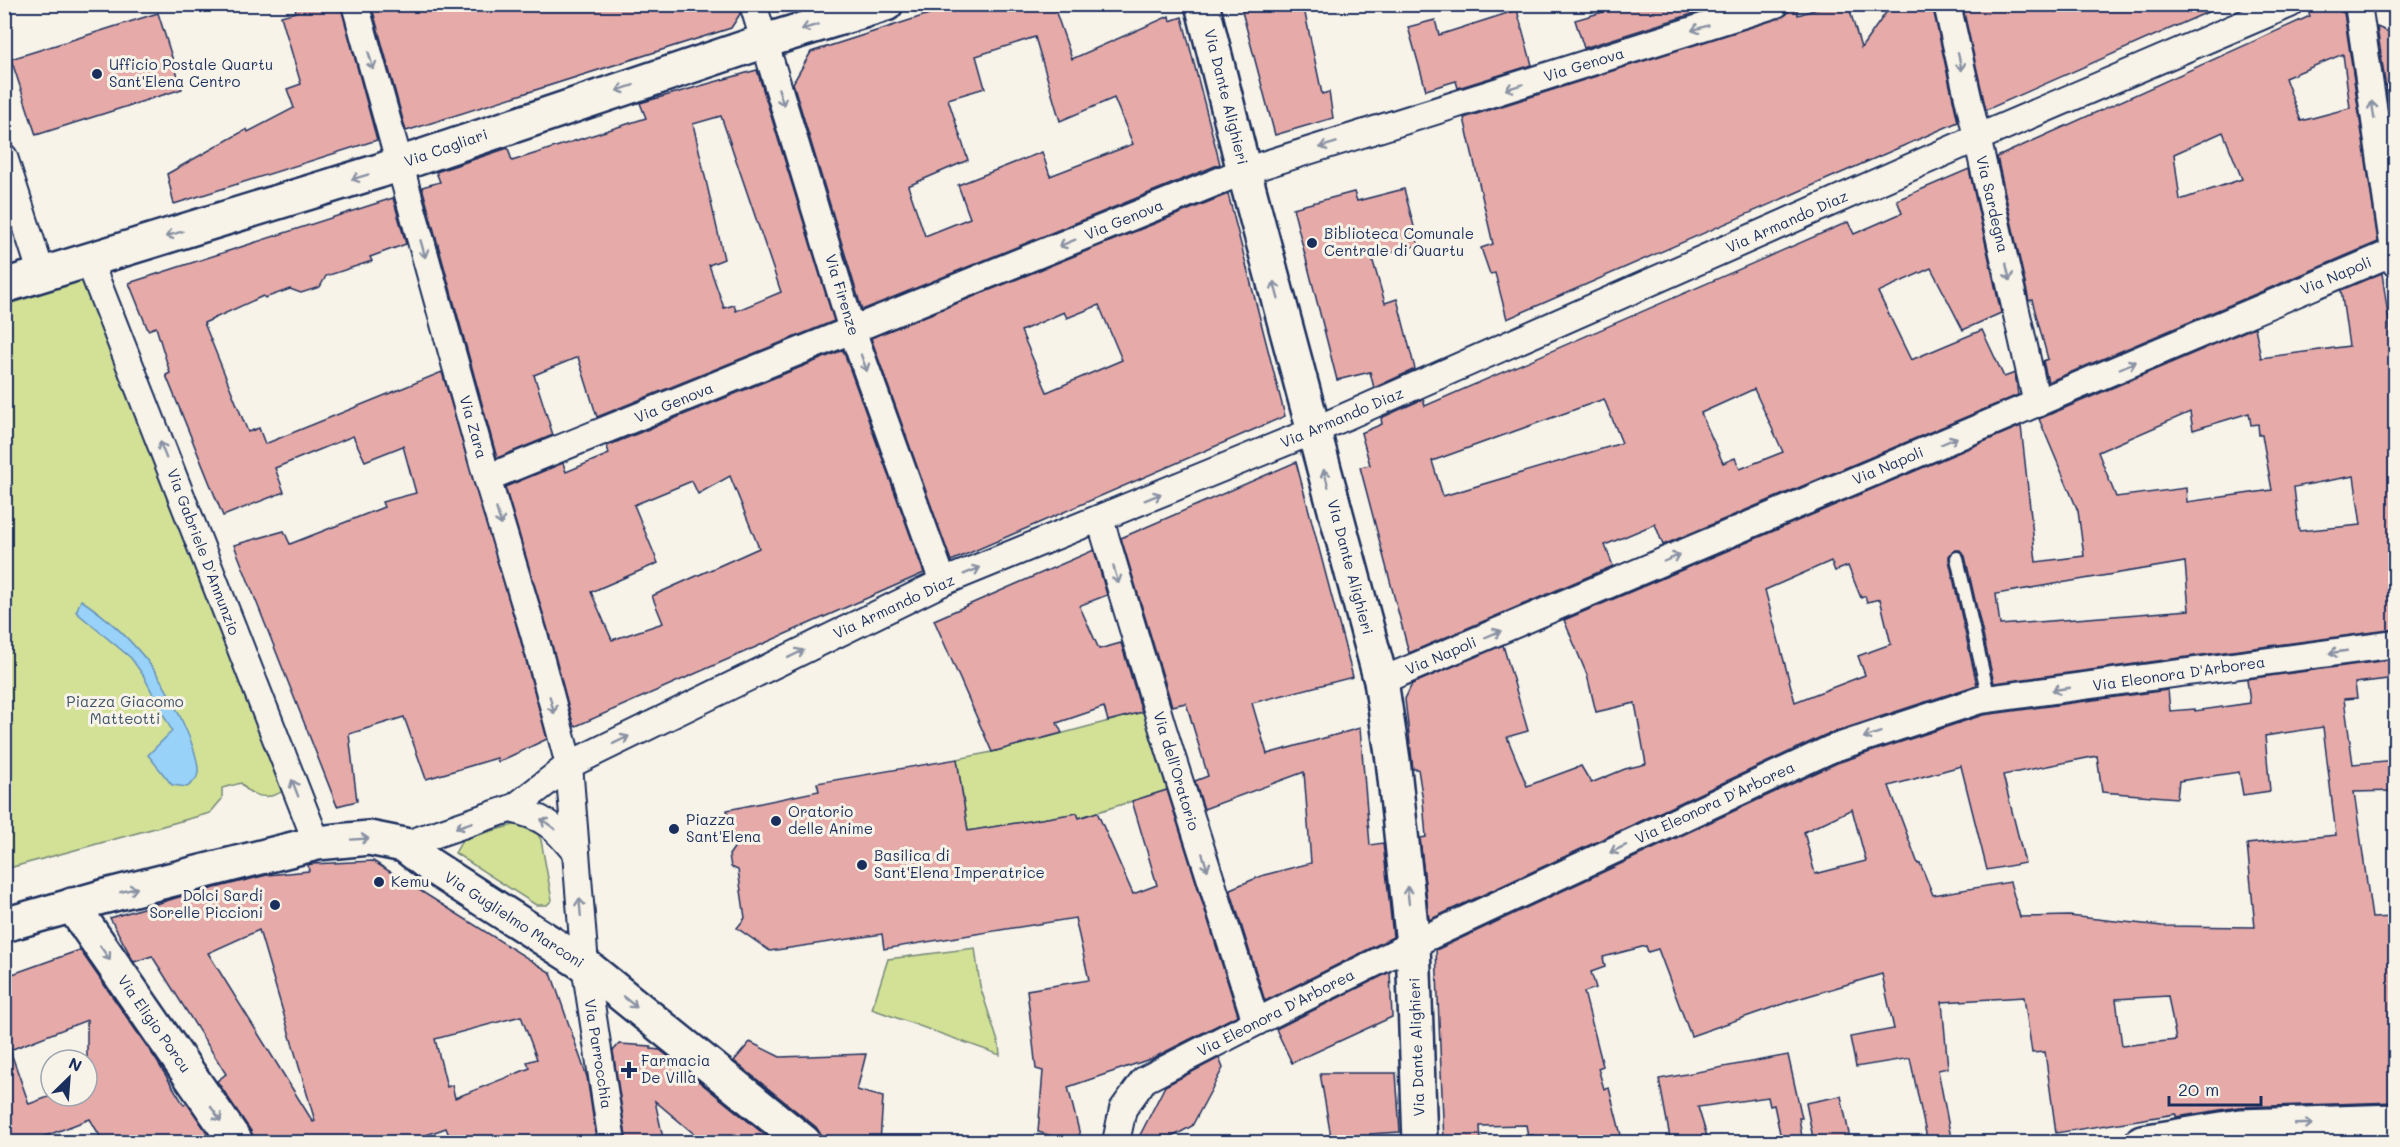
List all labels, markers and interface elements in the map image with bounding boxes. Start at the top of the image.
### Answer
one-way arrow [801,22,820,33]
one-way arrow [1691,23,1710,34]
street label: Via Dante Alighieri [1200,27,1253,167]
street label: Via Genova [1541,42,1626,86]
one-way arrow [366,51,377,70]
one-way arrow [1955,51,1966,71]
place label: Ufficio Postale Quartu Sant'Elena Centro [109,54,273,91]
marker: Ufficio Postale Quartu Sant'Elena Centro [90,67,104,81]
one-way arrow [1505,82,1524,93]
one-way arrow [616,84,635,95]
one-way arrow [777,87,788,106]
one-way arrow [2368,101,2379,121]
street label: Via Cagliari [401,123,490,171]
one-way arrow [1319,140,1338,151]
street label: Via Sardegna [1972,153,2014,254]
one-way arrow [351,172,370,183]
street label: Via Armando Diaz [1722,185,1851,257]
street label: Via Genova [1081,194,1166,244]
place label: Biblioteca Comunale Centrale di Quartu [1324,223,1474,260]
one-way arrow [165,230,184,241]
marker: Biblioteca Comunale Centrale di Quartu [1305,236,1319,250]
one-way arrow [1059,238,1077,249]
one-way arrow [418,239,430,258]
street label: Via Napoli [2297,251,2374,299]
street label: Via Firenze [821,252,865,338]
one-way arrow [2002,262,2014,281]
one-way arrow [1269,281,1281,300]
one-way arrow [860,353,871,372]
one-way arrow [2118,359,2137,370]
street label: Via Genova [631,377,716,427]
street label: Via Armando Diaz [1277,382,1406,452]
street label: Via Zara [455,393,492,461]
one-way arrow [1939,435,1957,446]
one-way arrow [157,441,168,460]
street label: Via Napoli [1849,441,1926,489]
street label: Via Gabriele D'Annunzio [163,466,245,638]
one-way arrow [1320,469,1331,488]
one-way arrow [1143,491,1162,502]
street label: Via Dante Alighieri [1323,497,1379,636]
one-way arrow [494,507,505,526]
one-way arrow [1663,552,1681,563]
one-way arrow [963,564,981,575]
one-way arrow [1111,565,1122,584]
street label: Via Armando Diaz [830,569,957,643]
one-way arrow [1483,628,1501,639]
street label: Via Napoli [1402,631,1479,679]
one-way arrow [2328,647,2348,658]
one-way arrow [787,648,805,659]
street label: Via Eleonora D'Arborea [2091,651,2266,695]
one-way arrow [2052,684,2071,695]
park label: Piazza Giacomo Matteotti [66,691,184,728]
one-way arrow [547,695,559,714]
street label: Via dell'Oratorio [1149,709,1205,833]
one-way arrow [1863,731,1882,742]
one-way arrow [612,733,630,745]
street label: Via Eleonora D'Arborea [1632,756,1798,848]
one-way arrow [289,779,300,798]
place label: Oratorio delle Anime [788,801,873,838]
place label: Piazza Sant'Elena [686,809,761,846]
marker: Oratorio delle Anime [769,814,783,828]
one-way arrow [540,818,556,830]
one-way arrow [455,820,474,831]
marker: Piazza Sant'Elena [667,822,681,836]
one-way arrow [349,833,369,844]
one-way arrow [1609,843,1627,855]
place label: Basilica di Sant'Elena Imperatrice [874,845,1045,882]
one-way arrow [1200,852,1211,871]
marker: Basilica di Sant'Elena Imperatrice [855,858,869,872]
street label: Via Guglielmo Marconi [441,866,588,972]
place label: Kemu [391,871,430,891]
marker: Kemu [372,875,386,889]
one-way arrow [119,884,138,895]
place label: Dolci Sardi Sorelle Piccioni [149,885,263,922]
one-way arrow [1402,886,1413,906]
marker: Dolci Sardi Sorelle Piccioni [268,898,282,912]
one-way arrow [574,898,585,918]
one-way arrow [99,944,111,961]
street label: Via Eleonora D'Arborea [1194,964,1358,1061]
street label: Via Eligio Porcu [114,971,196,1076]
street label: Via Dante Alighieri [1404,977,1428,1117]
one-way arrow [622,996,638,1009]
street label: Via Parrocchia [580,998,618,1110]
north arrow [39,1048,99,1108]
place label: Farmacia De Villa [641,1050,710,1087]
text: N [66,1052,85,1076]
marker: Farmacia De Villa [622,1063,636,1077]
scale bar [2169,1069,2260,1107]
text: 20 m [2178,1077,2219,1101]
one-way arrow [210,1105,222,1121]
one-way arrow [2293,1118,2313,1129]

